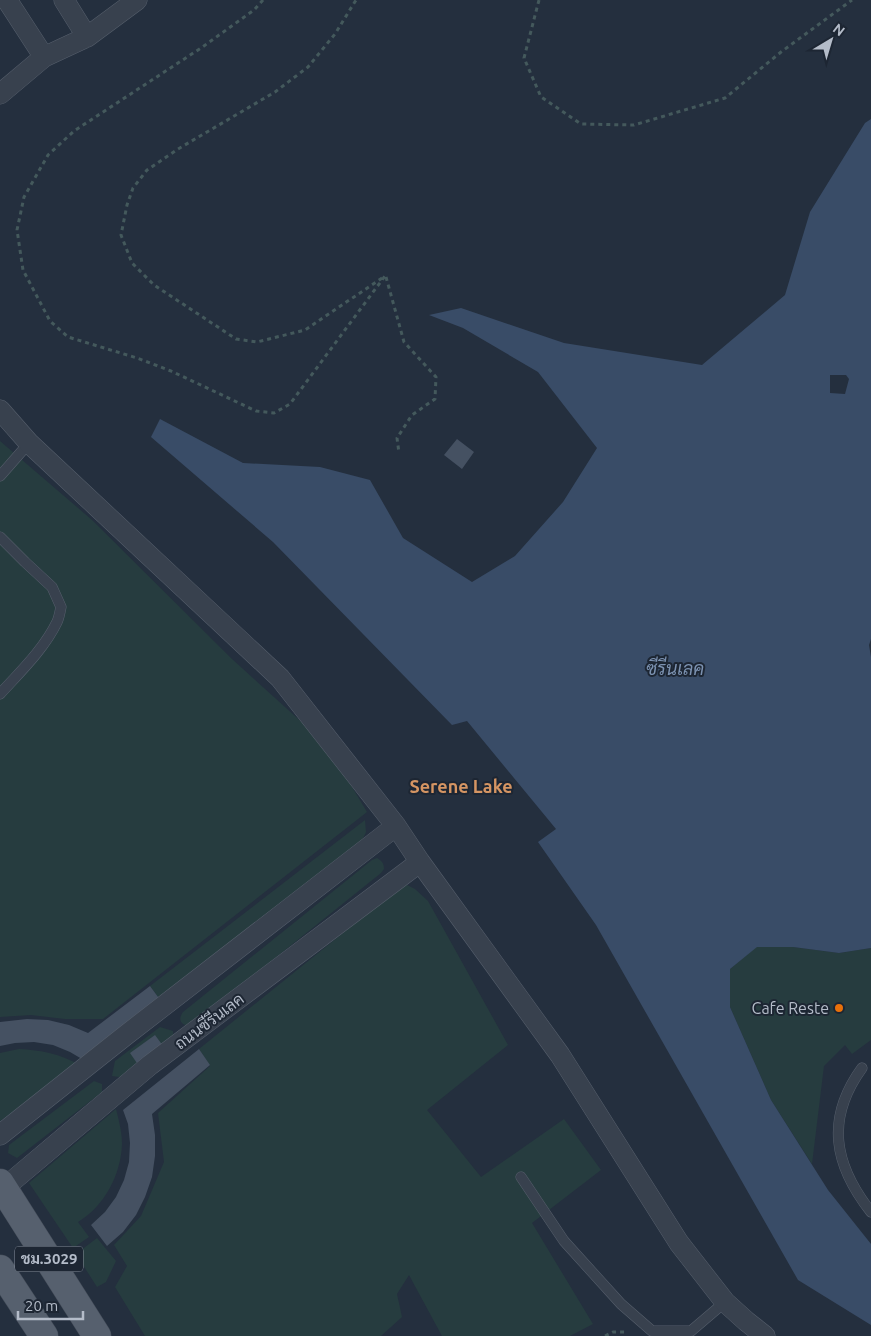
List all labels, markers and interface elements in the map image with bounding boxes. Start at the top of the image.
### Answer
north arrow [806,15,856,65]
text: N [830,20,848,39]
water label: ซีรีนเลค [646,656,704,678]
district label: Serene Lake [409,776,513,796]
street label: ถนนซีรีนเลค [170,988,247,1053]
place label: Cafe Reste [752,999,829,1017]
marker: Cafe Reste [833,1002,845,1014]
road number: ชม.3029 [15,1246,83,1272]
scale bar [18,1288,82,1320]
text: 20 m [25,1297,58,1314]

